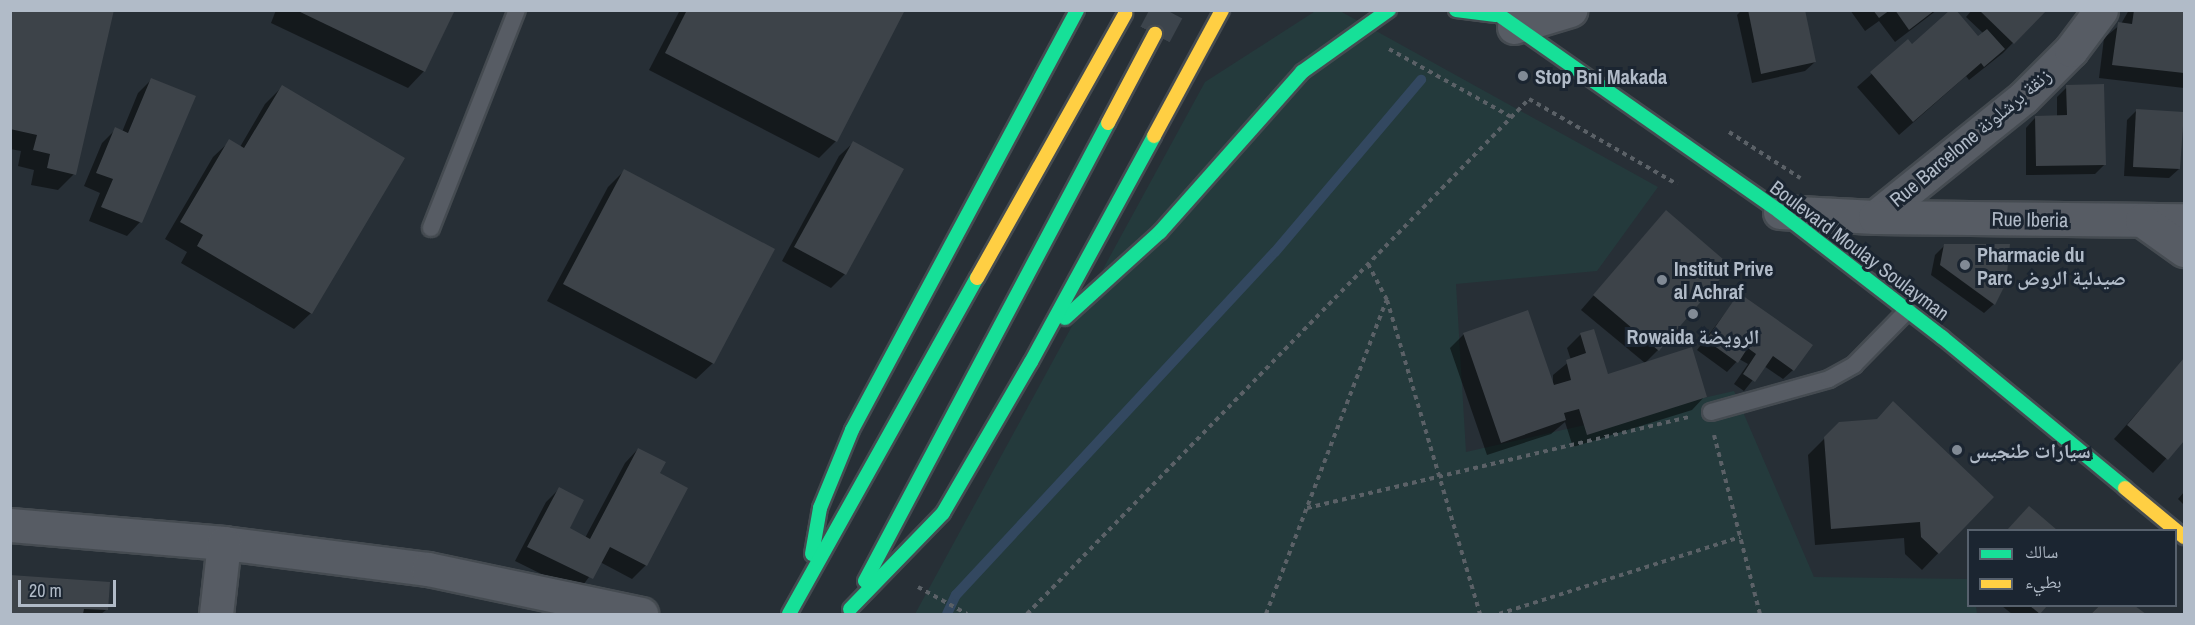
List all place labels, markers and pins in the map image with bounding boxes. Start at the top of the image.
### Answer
place label: Stop Bni Makada [1535,64,1667,88]
marker: Stop Bni Makada [1516,69,1530,83]
place label: Pharmacie du Parc صيدلية الروض [1977,242,2126,289]
place label: Institut Prive al Achraf [1674,256,1773,303]
marker: Pharmacie du Parc صيدلية الروض [1958,258,1972,272]
marker: Institut Prive al Achraf [1655,273,1669,287]
marker: Rowaida الرويضة [1686,307,1700,321]
place label: Rowaida الرويضة [1627,324,1759,348]
place label: سيارات طنجيس [1969,438,2091,462]
marker: سيارات طنجيس [1950,443,1964,457]

